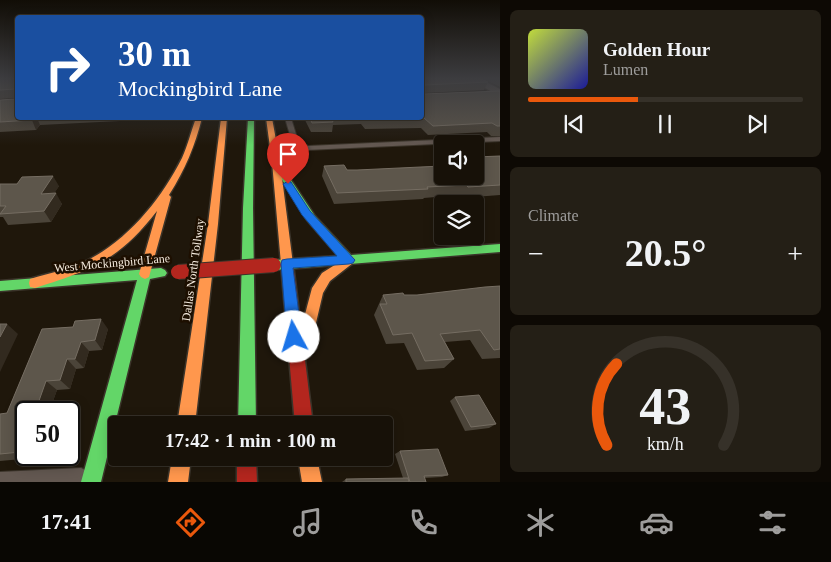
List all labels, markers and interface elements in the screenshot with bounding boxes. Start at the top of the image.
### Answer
icon: right [35,35,100,100]
text: 30 m [118,35,191,74]
text: Golden Hour [603,39,710,60]
text: Lumen [603,61,648,78]
text: Mockingbird Lane [118,76,282,101]
icon: previous [560,110,588,138]
icon: pause [651,110,679,138]
icon: next [743,110,771,138]
pin [267,133,309,184]
map controls [434,135,484,245]
button: sound [434,135,484,185]
icon: arrive [274,140,302,168]
button: layers [434,195,484,245]
text: Climate [528,207,579,224]
street label: Dallas North Tollway [179,218,207,322]
text: 20.5° [625,232,706,274]
text: − [528,238,544,269]
text: + [787,238,803,269]
street label: West Mockingbird Lane [53,251,171,275]
position arrow [267,310,319,362]
text: 43 [640,378,692,435]
speed limit sign: 50 [15,401,80,466]
text: 17:42 · 1 min · 100 m [165,430,336,451]
text: km/h [647,434,684,454]
icon: directions [173,505,208,540]
icon: music [290,505,325,540]
icon: phone [406,505,441,540]
icon: climate [523,505,558,540]
icon: car [639,505,674,540]
icon: filters [755,505,790,540]
text: 17:41 [41,509,92,534]

